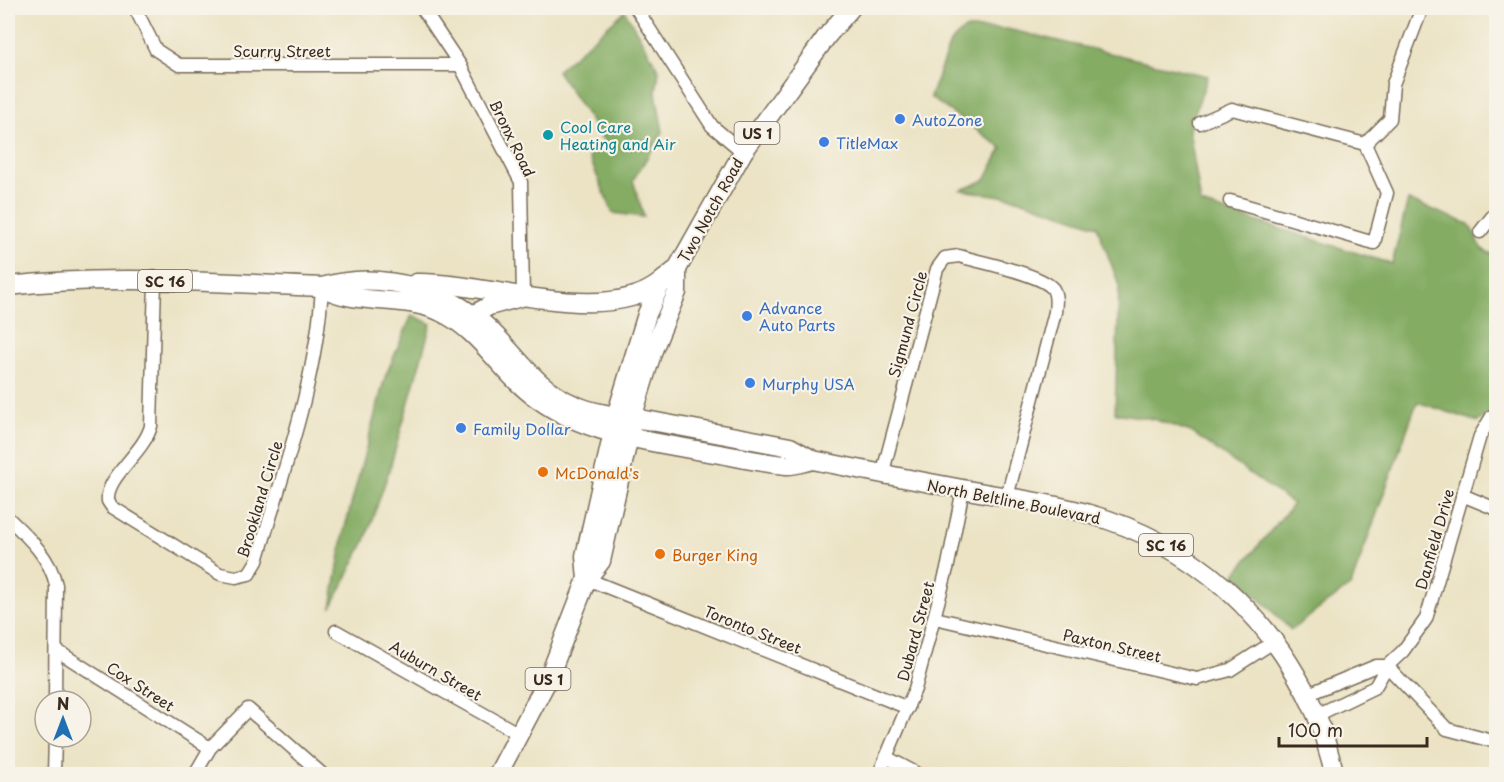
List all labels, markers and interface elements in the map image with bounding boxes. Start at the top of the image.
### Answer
street label: Scurry Street [233,39,331,62]
street label: Bronx Road [484,95,542,181]
place label: AutoZone [912,108,982,131]
marker: AutoZone [893,112,907,126]
place label: Cool Care Heating and Air [560,115,676,155]
road number: US 1 [734,122,780,144]
marker: Cool Care Heating and Air [541,128,555,142]
place label: TitleMax [836,131,898,154]
marker: TitleMax [817,135,831,149]
street label: Two Notch Road [672,153,748,267]
street label: Sigmund Circle [882,268,932,380]
road number: SC 16 [138,270,192,292]
place label: Advance Auto Parts [759,296,835,336]
marker: Advance Auto Parts [740,309,754,323]
place label: Murphy USA [762,372,855,395]
marker: Murphy USA [743,376,757,390]
place label: Family Dollar [473,417,571,440]
marker: Family Dollar [454,421,468,435]
street label: Brookland Circle [230,437,288,561]
place label: McDonald's [555,461,639,484]
marker: McDonald's [536,465,550,479]
street label: North Beltline Boulevard [925,473,1103,529]
street label: Danfield Drive [1409,486,1459,592]
road number: SC 16 [1139,534,1193,556]
place label: Burger King [672,543,758,566]
marker: Burger King [653,547,667,561]
street label: Dubard Street [891,578,939,684]
street label: Toronto Street [701,599,805,659]
street label: Paxton Street [1061,623,1163,667]
street label: Auburn Street [386,634,486,706]
street label: Cox Street [103,655,179,717]
road number: US 1 [526,668,570,690]
north arrow [33,689,93,749]
text: N [57,691,69,715]
scale bar [1279,710,1428,748]
text: 100 m [1288,716,1343,743]

